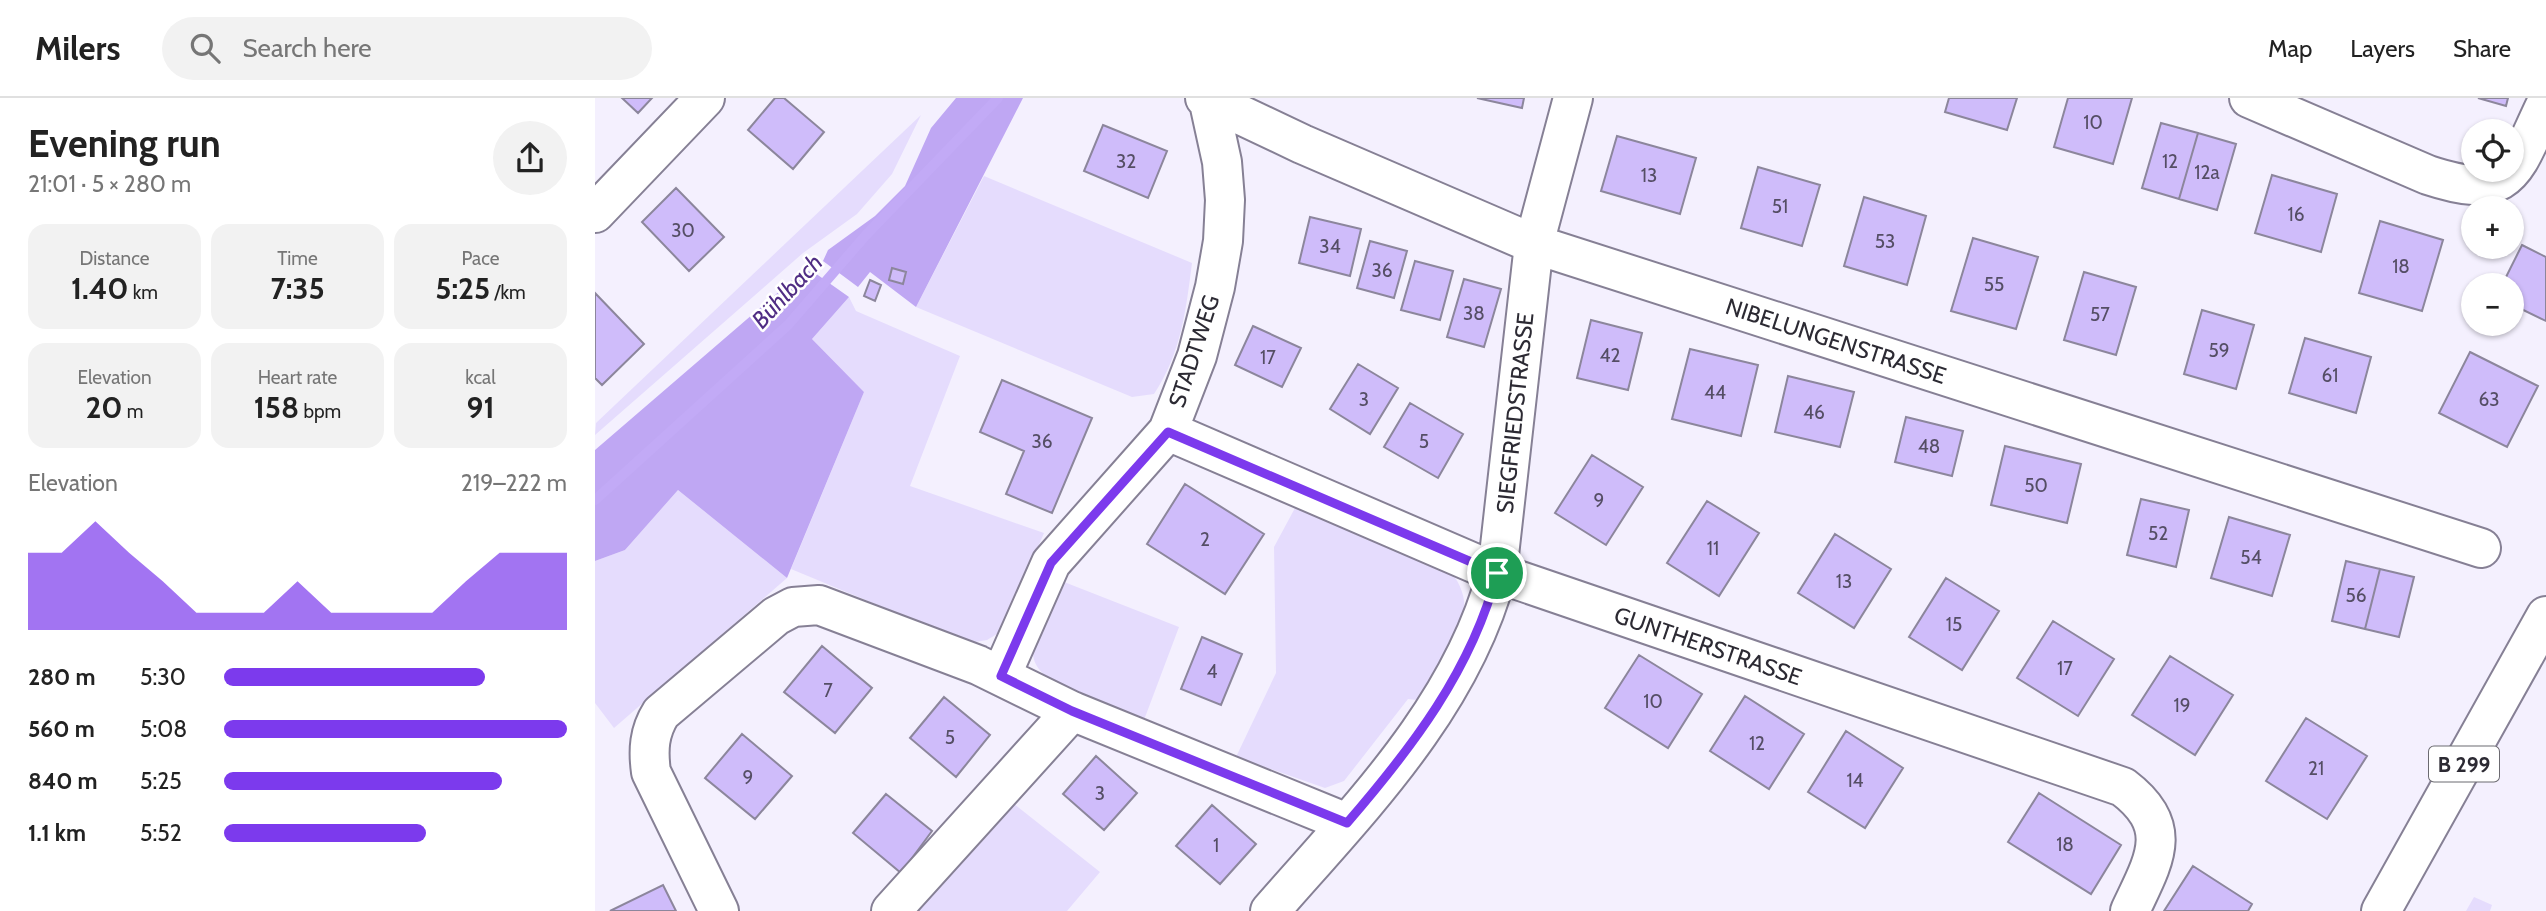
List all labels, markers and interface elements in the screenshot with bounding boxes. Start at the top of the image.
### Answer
search box [162,17,652,80]
text: Milers [35,28,120,68]
icon: search [186,29,224,67]
text: Search here [242,32,372,64]
text: Map [2268,34,2312,63]
text: Layers [2350,34,2415,63]
text: Share [2453,34,2511,63]
house number: 10 [2083,111,2103,134]
map controls [2461,119,2524,336]
button: locate [2461,119,2524,182]
text: Evening run [28,120,221,167]
button: share [493,121,567,195]
house number: 32 [1116,150,1136,173]
house number: 12 [2162,150,2178,173]
house number: 12a [2194,161,2220,184]
house number: 13 [1641,164,1657,187]
text: 21:01 · 5 × 280 m [28,170,191,198]
house number: 51 [1772,195,1788,218]
button: + [2461,196,2524,259]
house number: 16 [2288,203,2305,226]
house number: 30 [671,219,695,242]
house number: 53 [1875,230,1895,253]
house number: 34 [1319,235,1341,258]
text: Distance [80,247,149,270]
text: Time [277,247,318,270]
text: Pace [462,247,499,270]
water label: Bühlbach [746,248,828,334]
house number: 18 [2392,255,2410,278]
house number: 36 [1371,259,1393,282]
text: 1.40 [71,270,129,307]
text: 7:35 [270,270,325,307]
text: 5:25 [435,270,490,307]
house number: 55 [1984,273,2004,296]
button: − [2461,273,2524,336]
text: km [129,281,158,304]
text: /km [490,281,526,304]
street label: STADTWEG [1163,291,1225,411]
street label: NIBELUNGENSTRASSE [1722,292,1950,390]
house number: 38 [1463,302,1485,325]
house number: 57 [2090,303,2110,326]
street label: SIEGFRIEDSTRASSE [1491,311,1539,515]
house number: 59 [2208,339,2230,362]
house number: 42 [1600,344,1620,367]
house number: 17 [1260,346,1276,369]
house number: 61 [2322,364,2338,387]
text: Elevation [77,366,152,389]
text: Heart rate [258,366,337,389]
text: kcal [465,366,496,389]
house number: 44 [1704,381,1726,404]
house number: 3 [1359,388,1369,411]
house number: 63 [2478,388,2500,411]
text: 20 [85,389,123,426]
text: 158 [254,389,299,426]
text: 91 [467,389,494,426]
text: m [123,400,144,423]
text: bpm [299,400,341,423]
house number: 46 [1803,401,1825,424]
house number: 36 [1031,430,1053,453]
house number: 5 [1419,430,1429,453]
house number: 48 [1918,435,1940,458]
text: Elevation [28,469,118,497]
text: 219–222 m [461,469,567,497]
house number: 50 [2024,474,2048,497]
house number: 9 [1594,489,1604,512]
house number: 52 [2148,522,2168,545]
house number: 2 [1200,528,1210,551]
house number: 11 [1707,537,1719,560]
pin [1467,543,1527,603]
house number: 54 [2240,546,2262,569]
icon: arrive [1478,554,1516,592]
house number: 13 [1836,570,1852,593]
house number: 56 [2345,584,2367,607]
street label: GUNTHERSTRASSE [1610,601,1806,691]
house number: 15 [1946,613,1962,636]
house number: 17 [2057,657,2073,680]
house number: 4 [1207,660,1218,683]
text: 280 m [28,663,95,691]
text: 5:30 [140,663,186,691]
house number: 7 [823,679,833,702]
house number: 10 [1643,690,1663,713]
house number: 19 [2174,694,2191,717]
text: 560 m [28,715,95,743]
text: 5:08 [140,715,187,743]
house number: 5 [945,726,955,749]
house number: 12 [1749,732,1765,755]
road number: B 299 [2429,746,2499,782]
house number: 21 [2308,757,2324,780]
house number: 9 [743,766,753,789]
text: 840 m [28,767,98,795]
text: 5:25 [140,767,182,795]
house number: 14 [1846,769,1864,792]
house number: 3 [1095,782,1105,805]
text: 1.1 km [28,819,86,847]
text: 5:52 [140,819,182,847]
house number: 18 [2056,833,2074,856]
house number: 1 [1213,834,1219,857]

